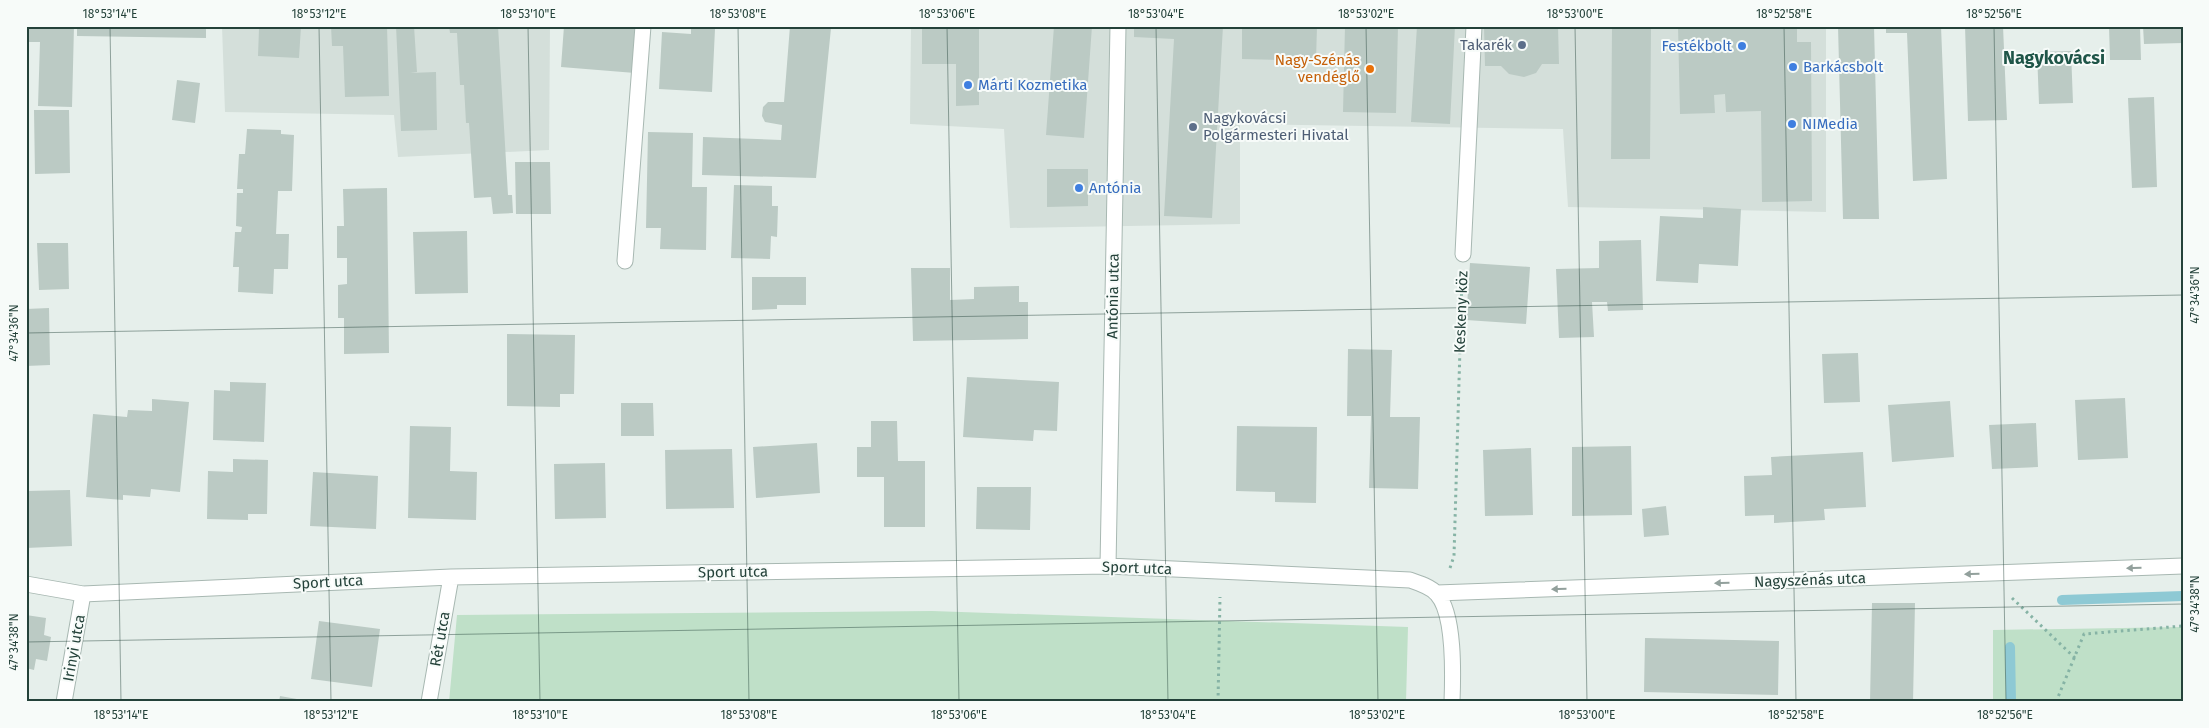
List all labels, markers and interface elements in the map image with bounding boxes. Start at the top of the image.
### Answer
text: 18°53'14"E [83,7,137,21]
text: 18°53'12"E [292,7,346,21]
text: 18°53'10"E [500,7,556,21]
text: 18°53'08"E [710,7,766,21]
text: 18°53'06"E [919,7,975,21]
text: 18°53'04"E [1128,7,1184,21]
text: 18°53'02"E [1338,7,1394,21]
text: 18°53'00"E [1547,7,1604,21]
text: 18°52'58"E [1756,7,1812,21]
text: 18°52'56"E [1966,7,2022,21]
place label: Takarék [1460,36,1512,54]
place label: Festékbolt [1661,37,1733,55]
marker: Takarék [1516,39,1528,51]
marker: Festékbolt [1736,40,1748,52]
district label: Nagykovácsi [2003,47,2105,69]
place label: Nagy-Szénás vendéglő [1275,51,1360,86]
place label: Barkácsbolt [1803,58,1884,76]
marker: Barkácsbolt [1787,61,1799,73]
marker: Nagy-Szénás vendéglő [1364,63,1376,75]
place label: Márti Kozmetika [978,76,1087,94]
marker: Márti Kozmetika [962,79,974,91]
place label: Nagykovácsi Polgármesteri Hivatal [1203,109,1349,144]
place label: NIMedia [1802,115,1858,133]
marker: NIMedia [1786,118,1798,130]
marker: Nagykovácsi Polgármesteri Hivatal [1187,121,1199,133]
place label: Antónia [1089,179,1142,197]
marker: Antónia [1073,182,1085,194]
street label: Antónia utca [1103,253,1123,339]
text: 47°34'36"N [2188,266,2202,324]
street label: Keskeny köz [1451,270,1471,353]
text: 47°34'36"N [7,304,21,362]
street label: Sport utca [1102,558,1172,578]
street label: Sport utca [698,562,768,582]
one-way arrow [2126,564,2142,572]
street label: Nagyszénás utca [1754,569,1866,591]
street label: Sport utca [293,571,363,593]
one-way arrow [1963,571,1979,579]
text: 47°34'38"N [2188,575,2202,633]
one-way arrow [1714,579,1730,587]
one-way arrow [1551,585,1567,593]
street label: Rét utca [426,610,454,668]
text: 47°34'38"N [7,613,21,671]
street label: Irinyi utca [59,613,89,683]
text: 18°53'14"E [94,708,148,722]
text: 18°53'12"E [304,708,358,722]
text: 18°53'10"E [512,708,568,722]
text: 18°53'08"E [721,708,777,722]
text: 18°53'06"E [931,708,987,722]
text: 18°53'04"E [1140,708,1196,722]
text: 18°53'02"E [1349,708,1405,722]
text: 18°53'00"E [1559,708,1616,722]
text: 18°52'58"E [1768,708,1824,722]
text: 18°52'56"E [1977,708,2033,722]

